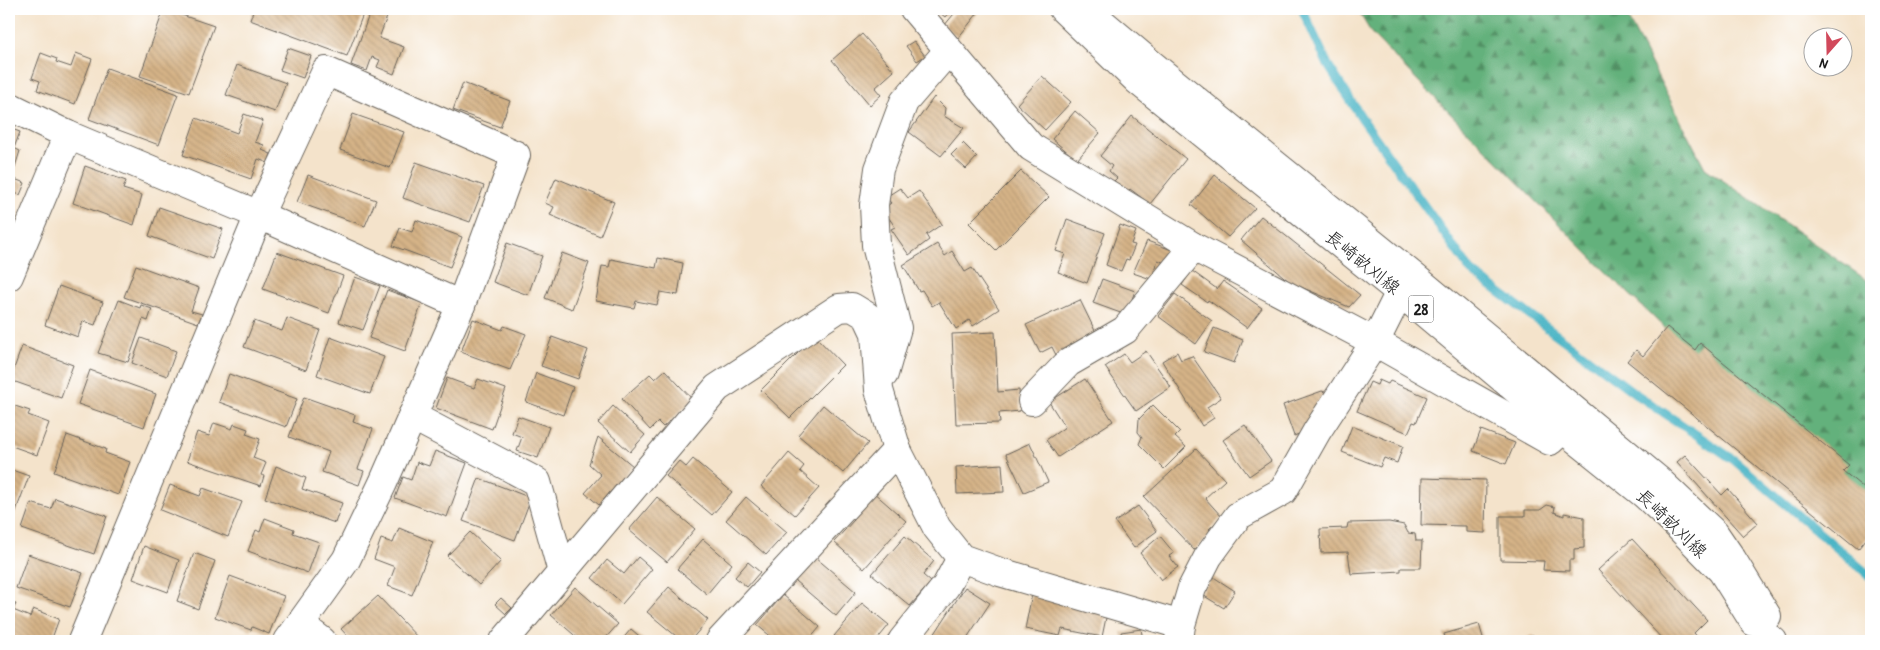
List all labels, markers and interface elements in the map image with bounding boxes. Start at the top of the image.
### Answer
north arrow [1802,28,1852,78]
text: N [1816,54,1830,75]
street label: 長崎畝刈線 [1320,224,1406,300]
road number: 28 [1408,296,1434,322]
street label: 長崎畝刈線 [1631,483,1713,563]

